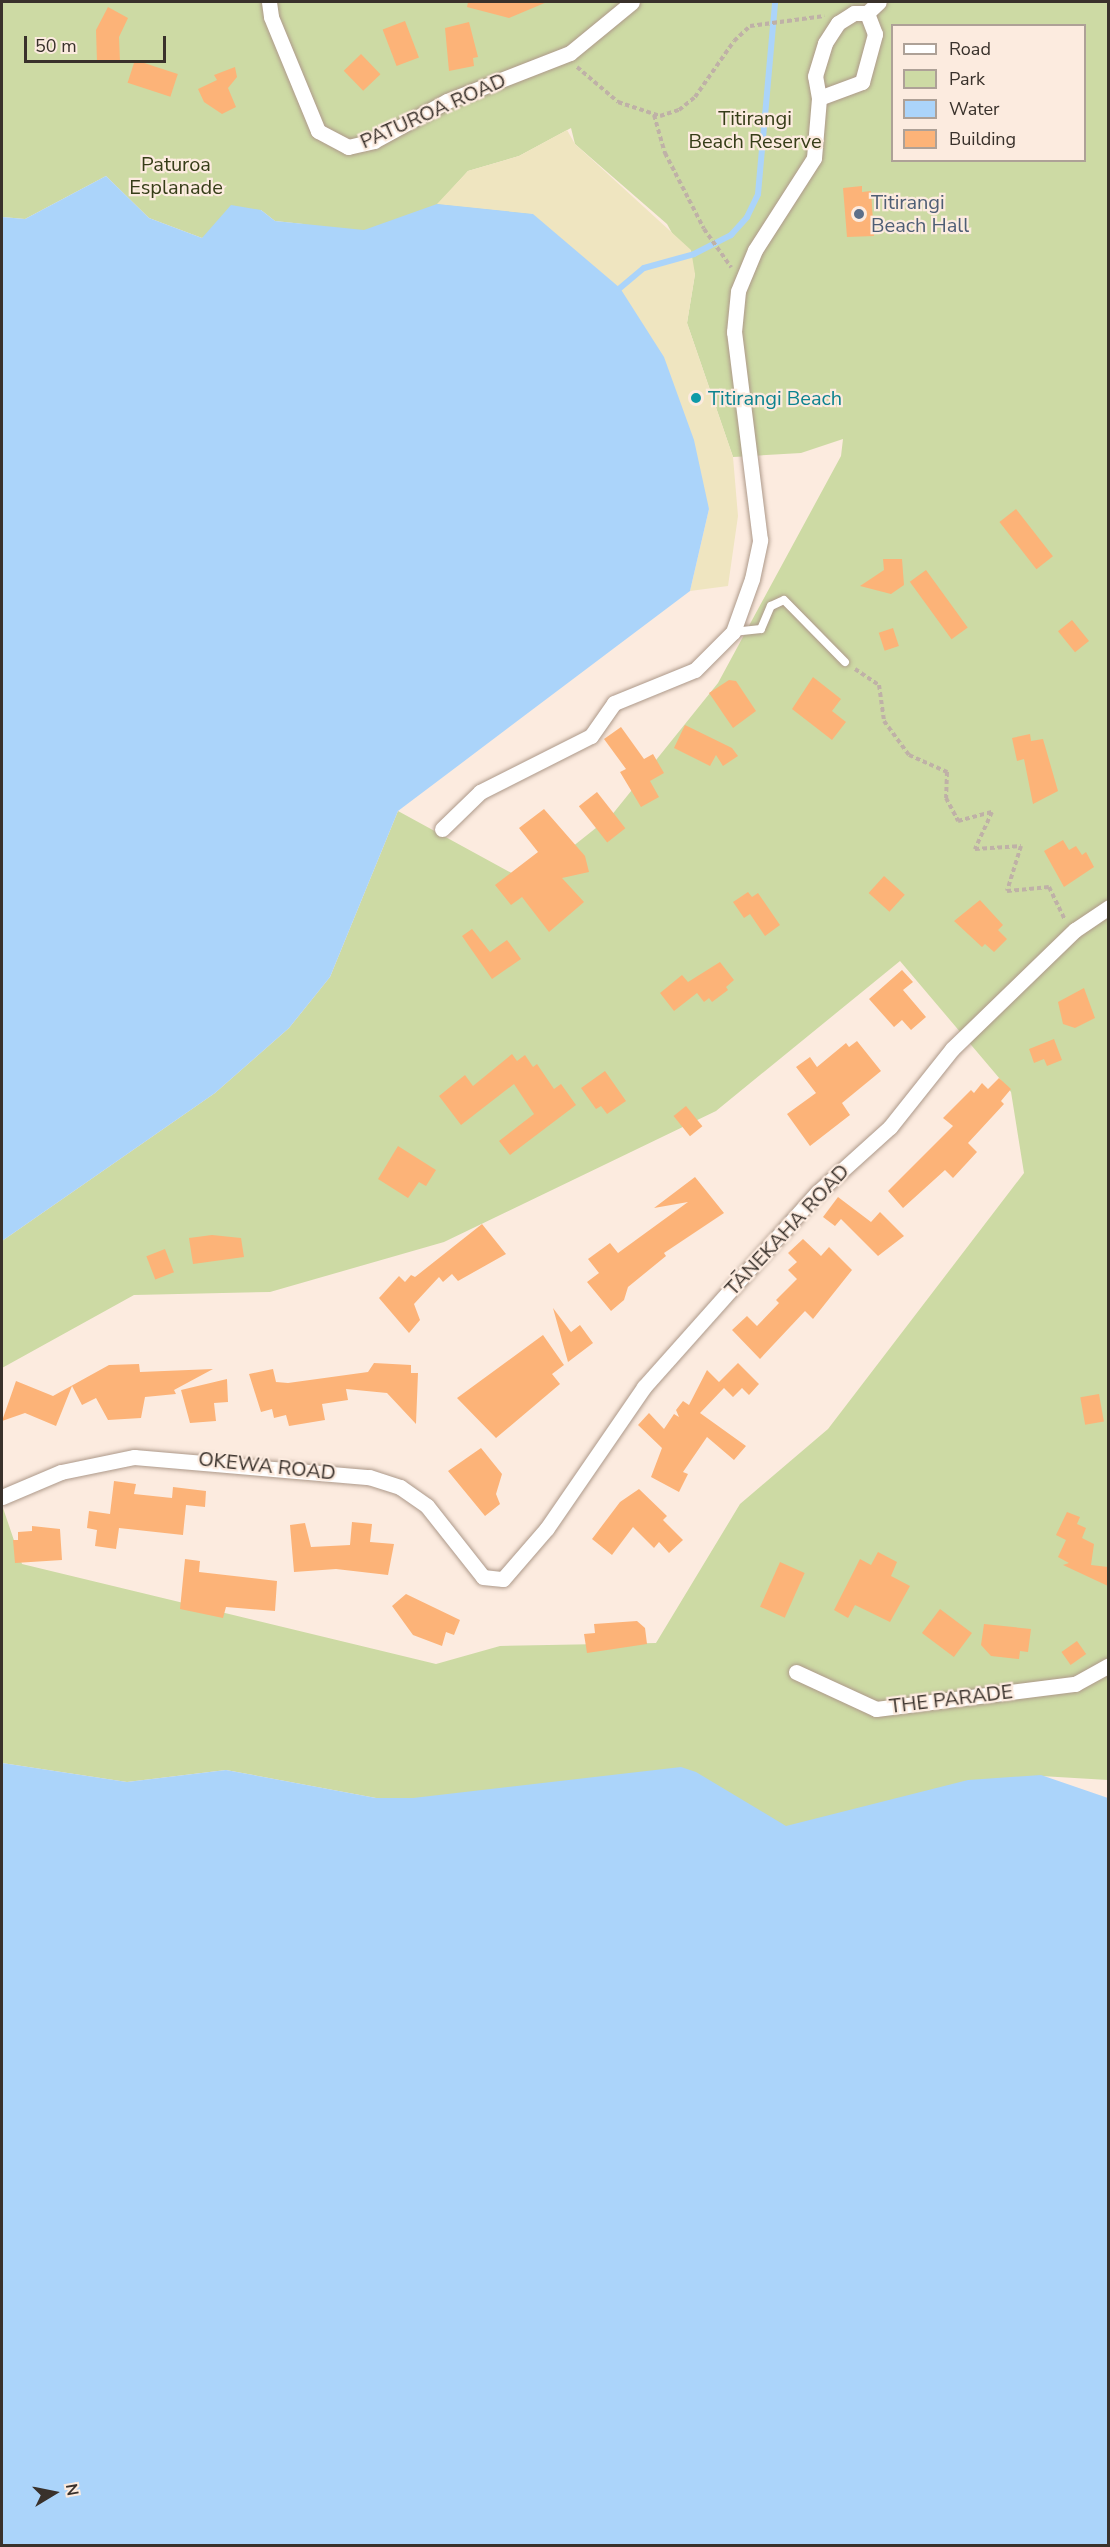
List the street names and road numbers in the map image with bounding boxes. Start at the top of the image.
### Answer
street label: PATUROA ROAD [357,68,509,154]
street label: TĀNEKAHA ROAD [720,1159,854,1301]
street label: OKEWA ROAD [197,1447,337,1485]
street label: THE PARADE [888,1680,1014,1718]

